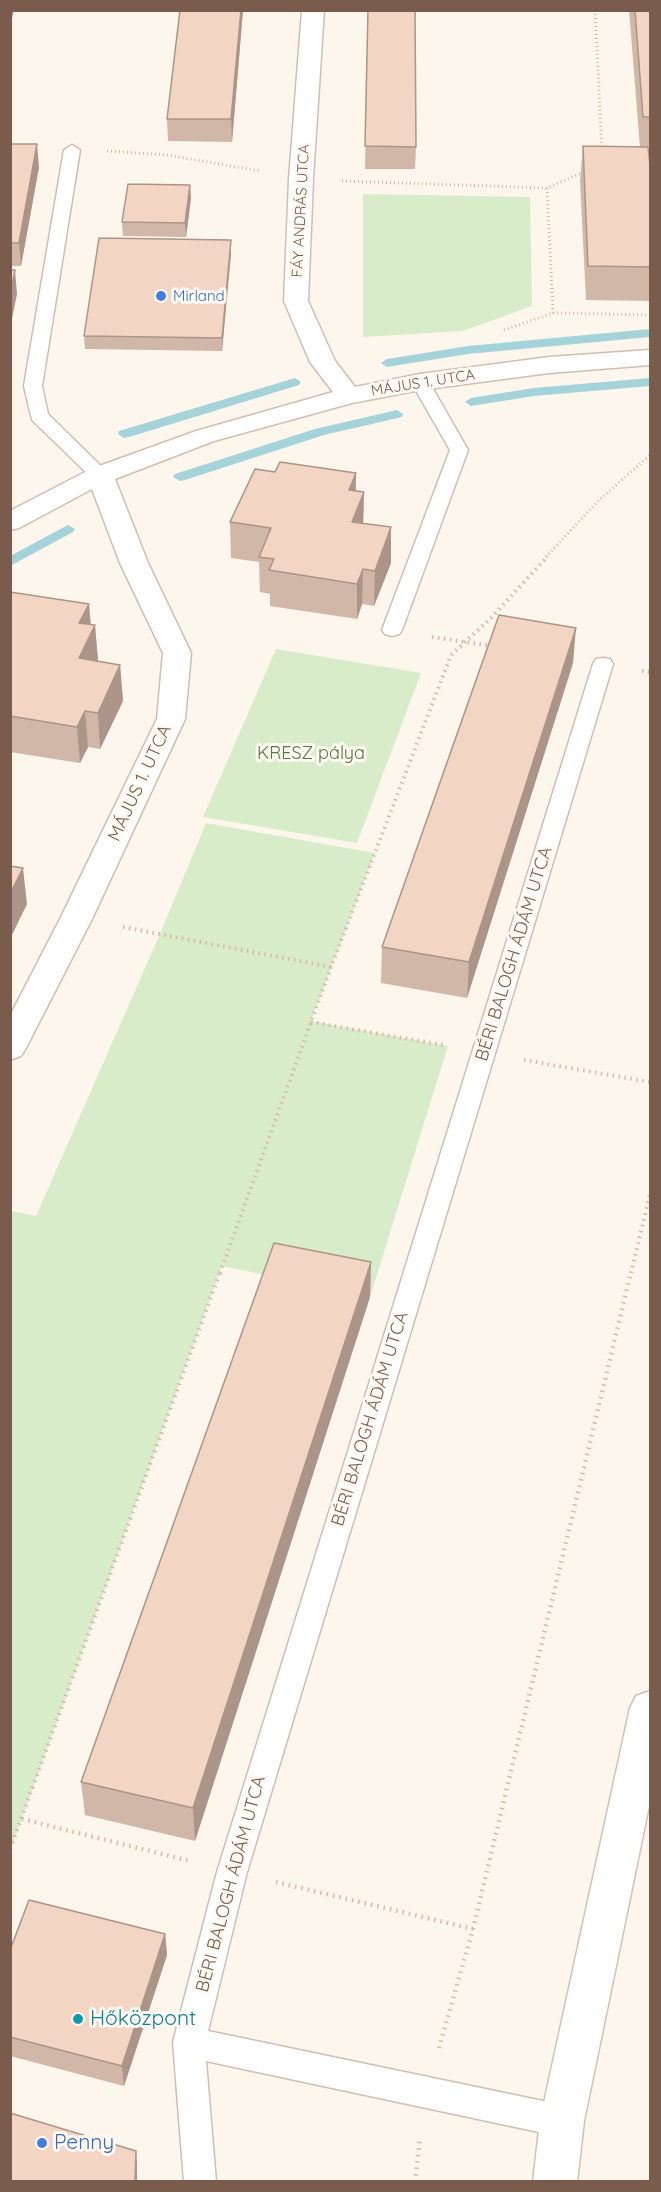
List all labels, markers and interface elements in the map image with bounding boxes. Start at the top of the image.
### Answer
street label: FÁY ANDRÁS UTCA [289,144,313,278]
place label: Mirland [173,287,225,305]
marker: Mirland [154,289,168,303]
street label: MÁJUS 1. UTCA [370,366,476,400]
street label: MÁJUS 1. UTCA [104,721,176,845]
park label: KRESZ pálya [257,743,365,765]
street label: BÉRI BALOGH ÁDÁM UTCA [471,844,557,1064]
street label: BÉRI BALOGH ÁDÁM UTCA [327,1309,413,1529]
street label: BÉRI BALOGH ÁDÁM UTCA [192,1773,270,1995]
place label: Hőközpont [90,2006,196,2032]
marker: Hőközpont [71,2012,85,2026]
place label: Penny [54,2130,114,2156]
marker: Penny [35,2136,49,2150]

